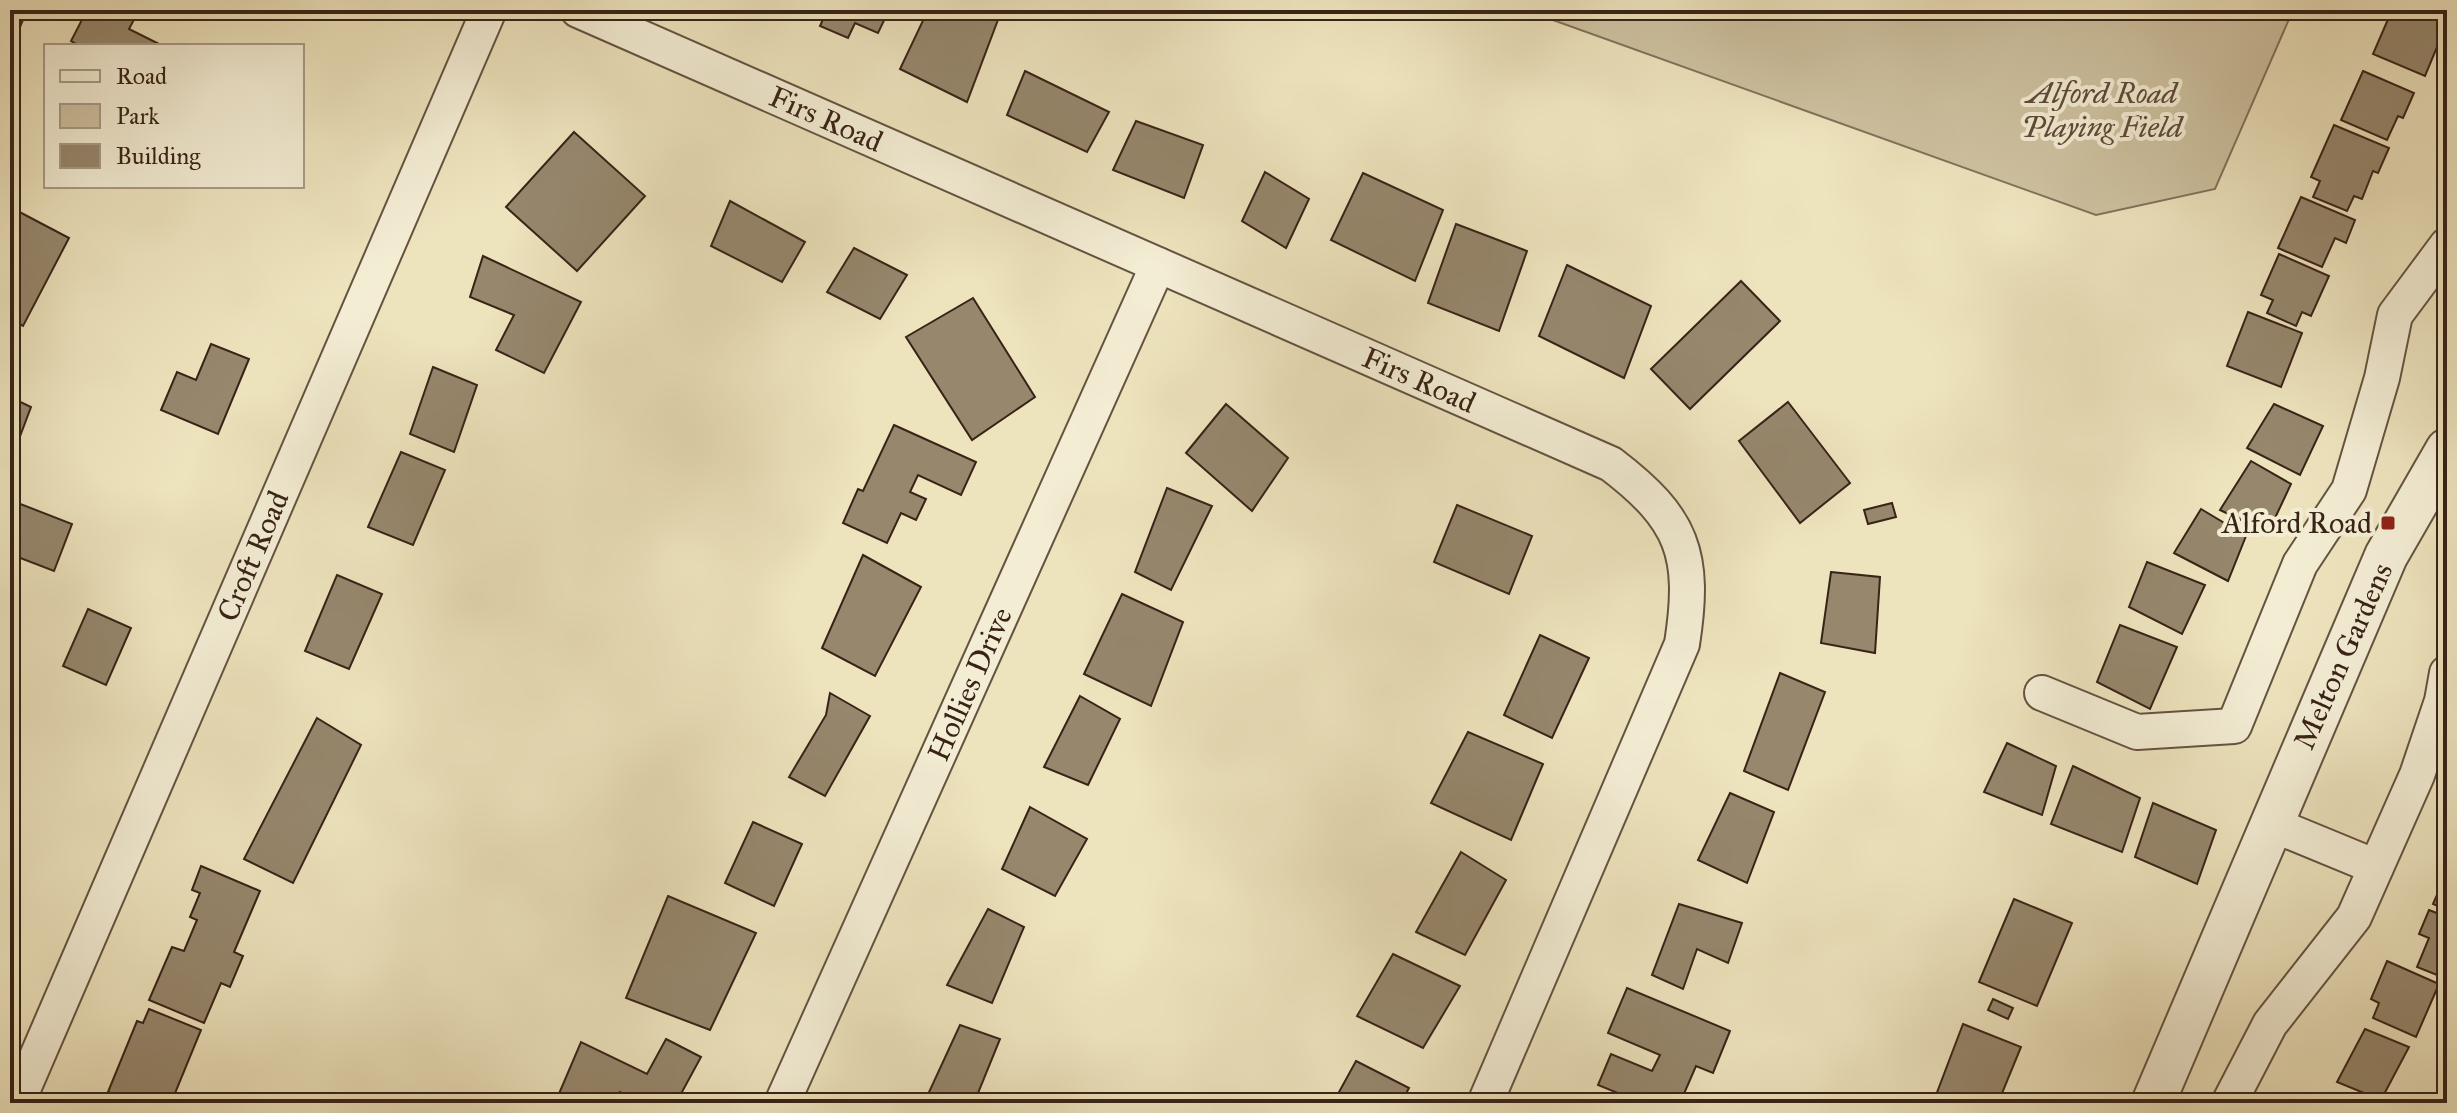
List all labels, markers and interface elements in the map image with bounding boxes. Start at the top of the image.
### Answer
legend [44,44,304,188]
text: Road [116,61,167,91]
park label: Alford Road Playing Field [2022,75,2185,145]
street label: Firs Road [764,78,888,160]
text: Park [116,101,160,131]
text: Building [116,141,201,171]
street label: Firs Road [1357,339,1481,421]
street label: Croft Road [209,485,297,627]
place label: Alford Road [2220,505,2372,541]
marker: Alford Road [2379,514,2397,532]
street label: Melton Gardens [2286,557,2400,755]
street label: Hollies Drive [920,602,1020,766]

